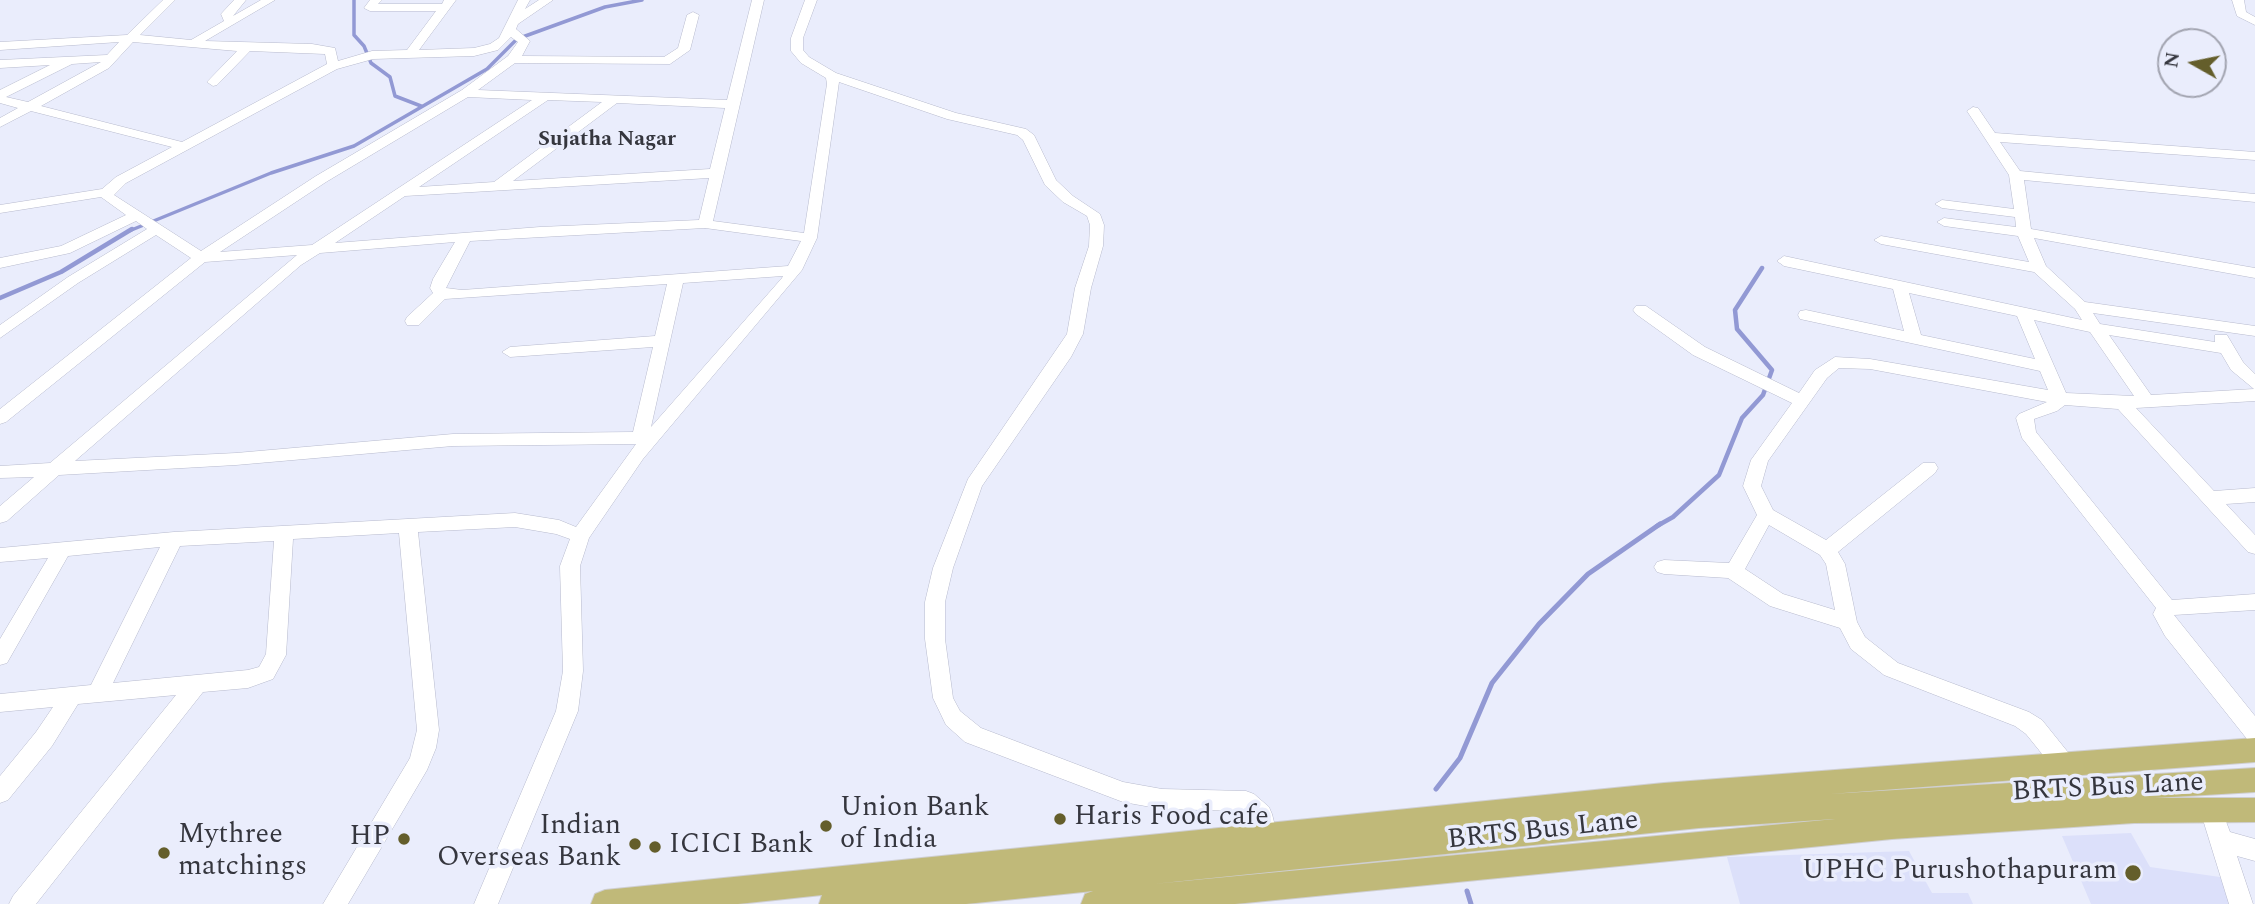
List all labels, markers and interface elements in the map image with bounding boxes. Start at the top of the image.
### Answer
north arrow [2157,28,2227,98]
text: N [2157,50,2188,70]
district label: Sujatha Nagar [538,128,676,154]
street label: BRTS Bus Lane [2011,767,2205,811]
place label: Union Bank of India [840,793,989,859]
place label: Haris Food cafe [1074,802,1269,836]
street label: BRTS Bus Lane [1446,805,1640,859]
place label: Indian Overseas Bank [437,811,621,877]
marker: Haris Food cafe [1052,811,1068,827]
marker: Union Bank of India [818,818,834,834]
place label: Mythree matchings [178,820,307,886]
place label: HP [349,822,390,856]
place label: ICICI Bank [669,830,813,864]
marker: HP [396,831,412,847]
marker: Indian Overseas Bank [627,836,643,852]
marker: ICICI Bank [647,839,663,855]
marker: Mythree matchings [156,845,172,861]
place label: UPHC Purushothapuram [1802,856,2117,890]
marker: UPHC Purushothapuram [2123,863,2143,883]

